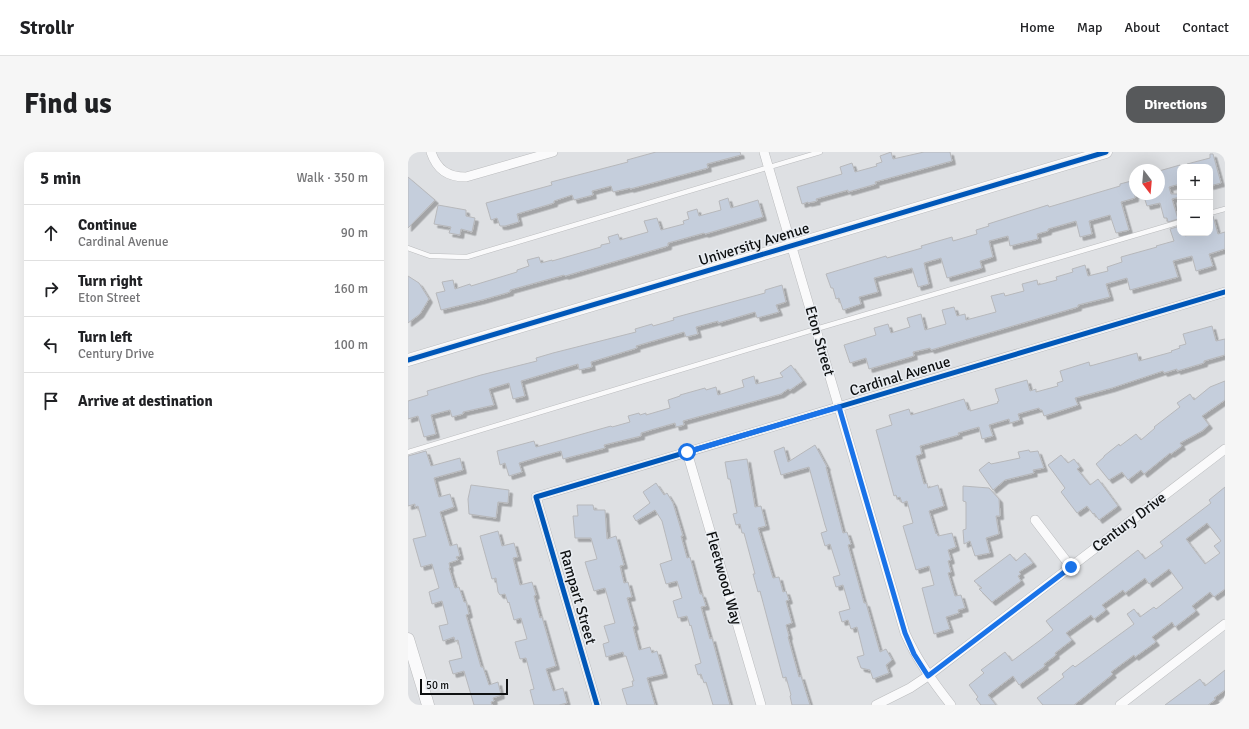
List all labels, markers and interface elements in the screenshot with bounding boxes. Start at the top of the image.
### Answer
text: Strollr [20,16,74,40]
text: Home [1020,19,1055,36]
text: Map [1077,19,1102,36]
text: About [1124,19,1160,36]
text: Contact [1182,19,1229,36]
button: Directions [1126,86,1225,123]
text: Find us [24,87,112,121]
north arrow [1129,164,1165,200]
map controls [1177,164,1213,236]
button: + [1177,164,1213,200]
text: 5 min [40,168,81,189]
text: Walk · 350 m [297,170,368,186]
button: − [1177,200,1213,236]
text: Continue [78,216,137,234]
street label: University Avenue [696,219,812,269]
icon: ahead [40,222,62,244]
text: 90 m [341,225,368,241]
text: Cardinal Avenue [78,234,168,250]
text: Turn right [78,272,143,290]
icon: right [40,278,62,300]
text: 160 m [334,281,368,297]
text: Eton Street [78,290,140,306]
street label: Eton Street [801,304,839,378]
text: Turn left [78,328,132,346]
icon: left [40,334,62,356]
text: 100 m [334,337,368,353]
text: Century Drive [78,346,154,362]
street label: Cardinal Avenue [847,352,953,400]
icon: arrive [40,390,62,412]
text: Arrive at destination [78,392,213,410]
route start [678,443,696,461]
street label: Century Drive [1088,488,1170,556]
street label: Fleetwood Way [702,529,746,627]
street label: Rampart Street [556,548,600,646]
route end [1062,558,1080,576]
scale bar [420,677,508,696]
text: 50 m [426,679,449,692]

